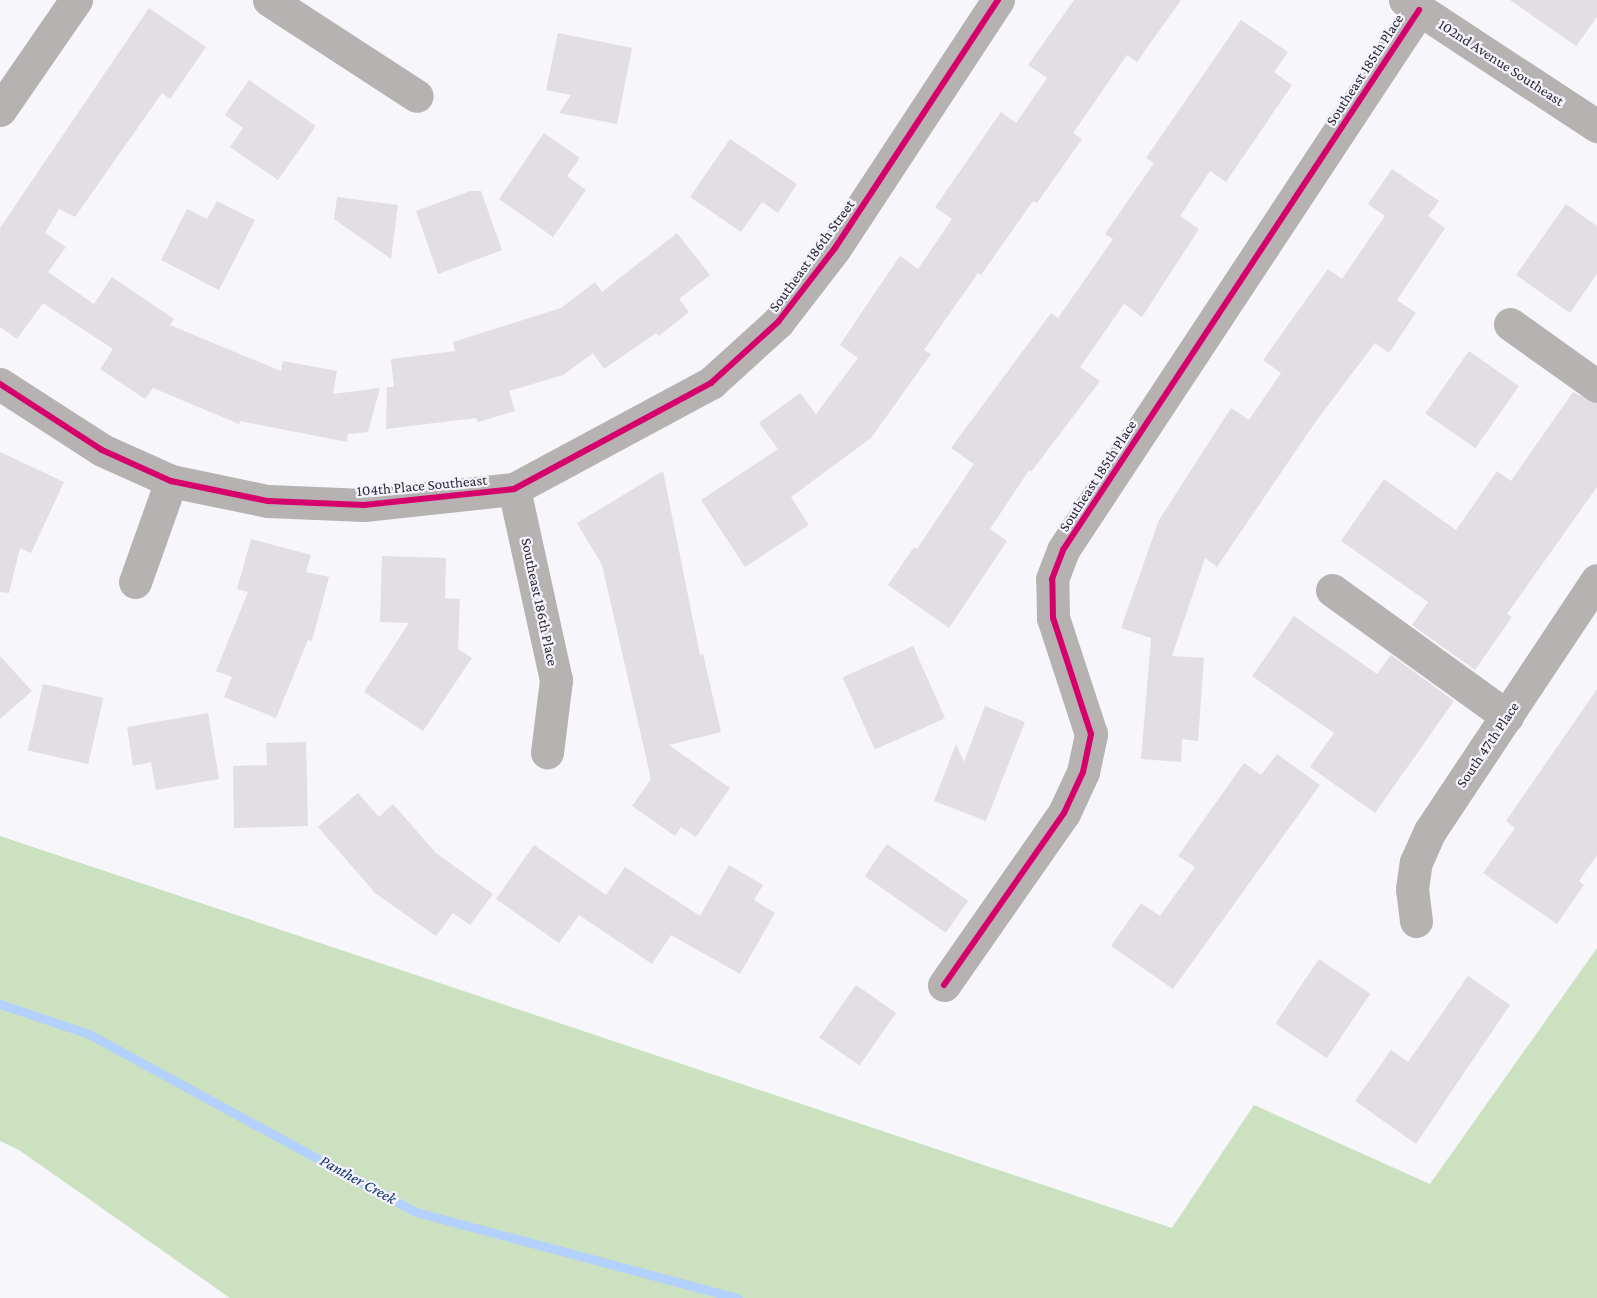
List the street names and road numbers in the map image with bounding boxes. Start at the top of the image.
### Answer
street label: Southeast 185th Place [1322,11,1408,129]
street label: 102nd Avenue Southeast [1435,16,1567,110]
street label: Southeast 186th Street [765,196,859,316]
street label: Southeast 185th Place [1055,417,1141,535]
street label: 104th Place Southeast [356,471,488,501]
street label: Southeast 186th Place [517,536,561,668]
street label: South 47th Place [1453,699,1523,791]

